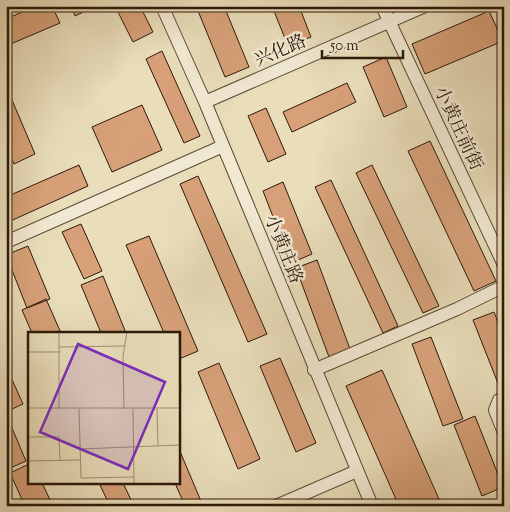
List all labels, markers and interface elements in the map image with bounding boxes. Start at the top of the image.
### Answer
scale bar [322,28,404,60]
street label: 兴化路 [251,29,311,74]
text: 50 m [329,36,359,57]
street label: 小黄庄前街 [426,83,488,175]
street label: 小黄庄路 [257,212,308,288]
inset map [28,332,180,484]

